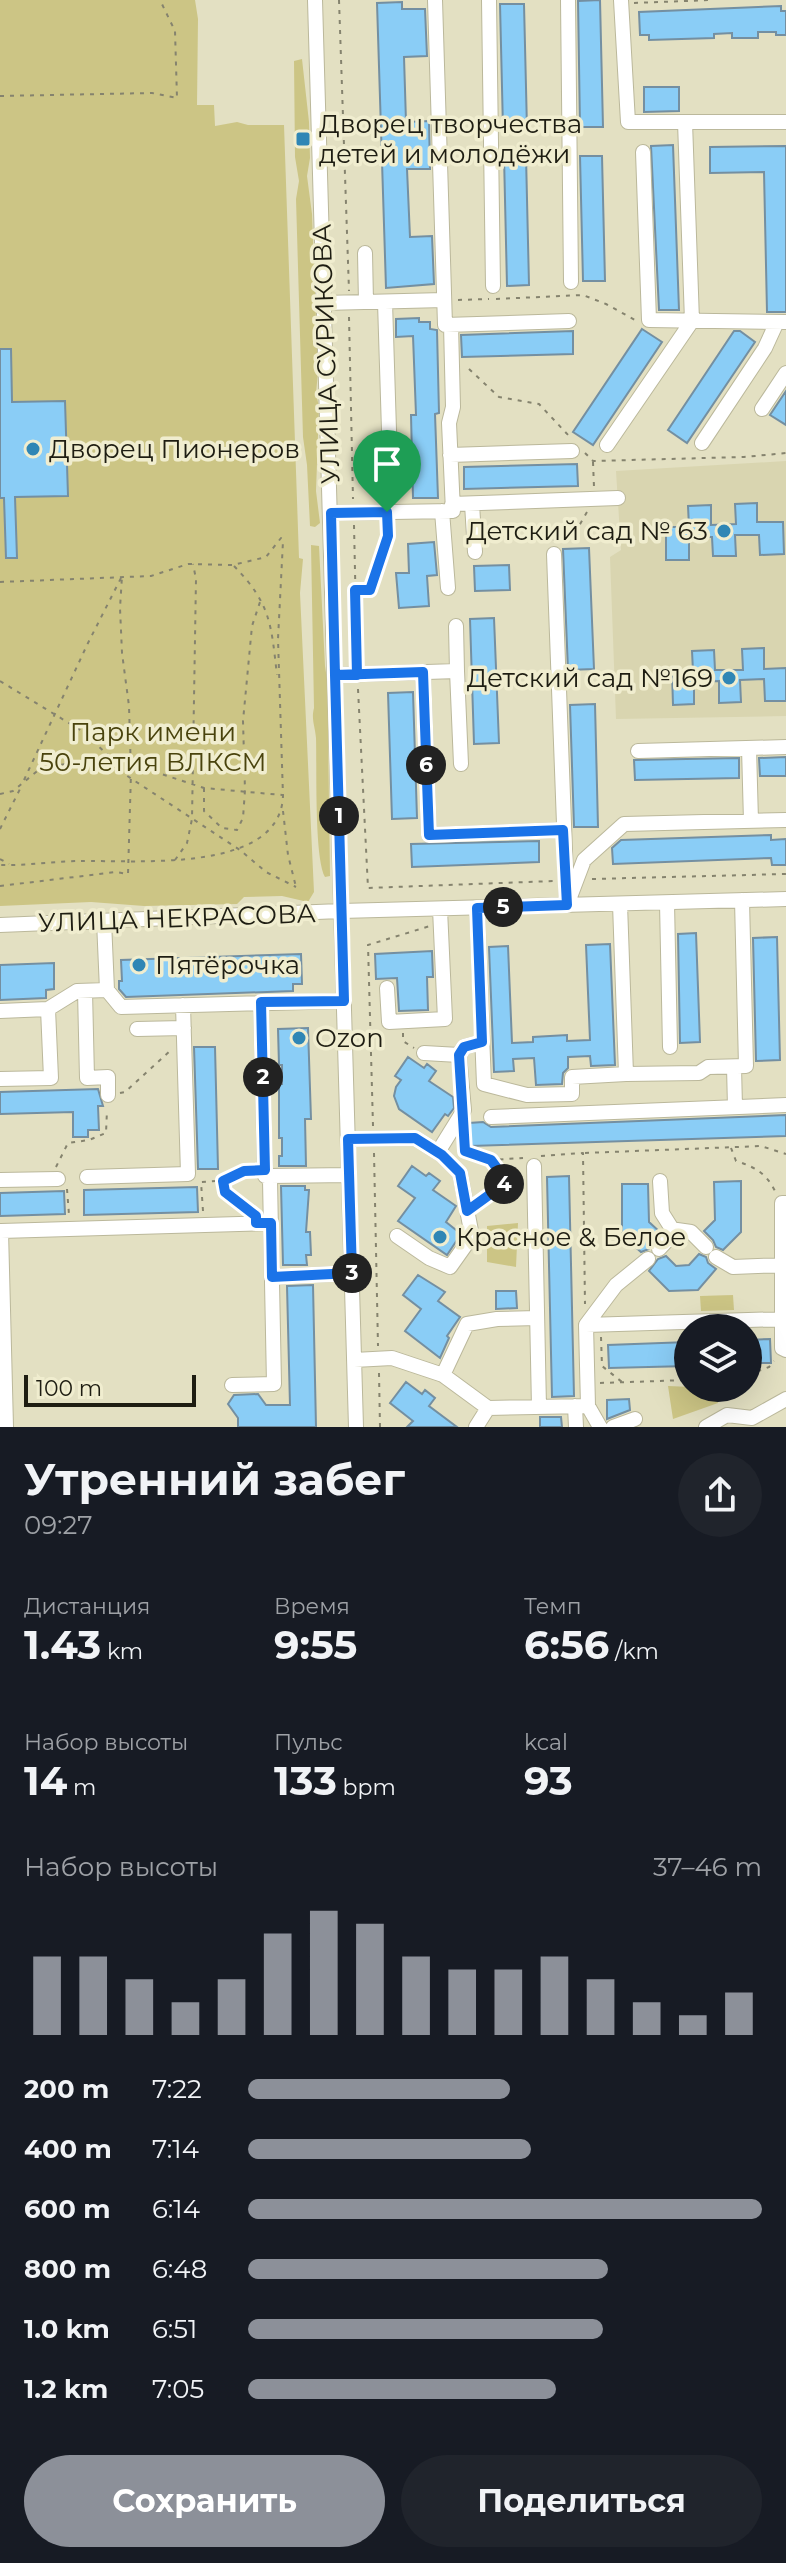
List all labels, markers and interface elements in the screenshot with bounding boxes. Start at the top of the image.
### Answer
place label: Дворец творчества детей и молодёжи [319,108,582,170]
marker: Дворец творчества детей и молодёжи [294,130,312,148]
street label: УЛИЦА СУРИКОВА [305,223,347,485]
pin [353,430,421,512]
place label: Дворец Пионеров [49,433,300,465]
marker: Дворец Пионеров [24,440,42,458]
icon: arrive [365,442,409,486]
place label: Детский сад № 63 [466,515,708,547]
marker: Детский сад № 63 [715,522,733,540]
place label: Детский сад №169 [467,662,713,694]
marker: Детский сад №169 [720,669,738,687]
park label: Парк имени 50-летия ВЛКСМ [39,716,267,778]
pin: 6 [406,745,446,785]
text: 6 [419,751,433,778]
pin: 1 [319,796,359,836]
text: 1 [335,802,343,829]
pin: 5 [483,887,523,927]
text: 5 [496,893,510,920]
street label: УЛИЦА НЕКРАСОВА [38,897,316,939]
place label: Пятёрочка [155,949,300,981]
marker: Пятёрочка [130,956,148,974]
place label: Ozon [315,1022,384,1054]
marker: Ozon [290,1029,308,1047]
pin: 2 [243,1057,283,1097]
text: 2 [257,1063,269,1090]
pin: 4 [484,1164,524,1204]
text: 4 [496,1170,512,1197]
place label: Красное & Белое [456,1221,686,1253]
marker: Красное & Белое [431,1228,449,1246]
pin: 3 [332,1253,372,1293]
text: 3 [345,1259,359,1286]
map controls [674,1314,762,1402]
button: layers [674,1314,762,1402]
scale bar [24,1371,196,1407]
text: 100 m [36,1375,102,1402]
text: Утренний забег [24,1452,405,1506]
button: share [678,1453,762,1537]
text: 09:27 [24,1509,93,1541]
text: Дистанция [24,1593,150,1620]
text: Время [274,1593,350,1620]
text: Темп [524,1593,582,1620]
text: 1.43 [24,1620,101,1669]
text: 9:55 [274,1620,357,1669]
text: 6:56 [524,1620,609,1669]
text: km [101,1638,143,1665]
text: /km [609,1638,659,1665]
text: Набор высоты [24,1729,188,1756]
text: Пульс [274,1729,343,1756]
text: kcal [524,1729,568,1756]
text: 14 [24,1756,67,1805]
text: 133 [274,1756,337,1805]
text: 93 [524,1756,573,1805]
text: m [67,1774,96,1801]
text: bpm [337,1774,396,1801]
text: Набор высоты [24,1851,218,1883]
text: 37–46 m [653,1851,762,1883]
text: 200 m [24,2073,109,2105]
text: 7:22 [152,2073,202,2105]
text: 400 m [24,2133,112,2165]
text: 7:14 [152,2133,199,2165]
text: 600 m [24,2193,111,2225]
text: 6:14 [152,2193,200,2225]
text: 800 m [24,2253,111,2285]
text: 6:48 [152,2253,207,2285]
text: 1.0 km [24,2313,110,2345]
text: 6:51 [152,2313,197,2345]
text: 1.2 km [24,2373,108,2405]
text: 7:05 [152,2373,204,2405]
button: Сохранить [24,2455,385,2547]
button: Поделиться [401,2455,762,2547]

